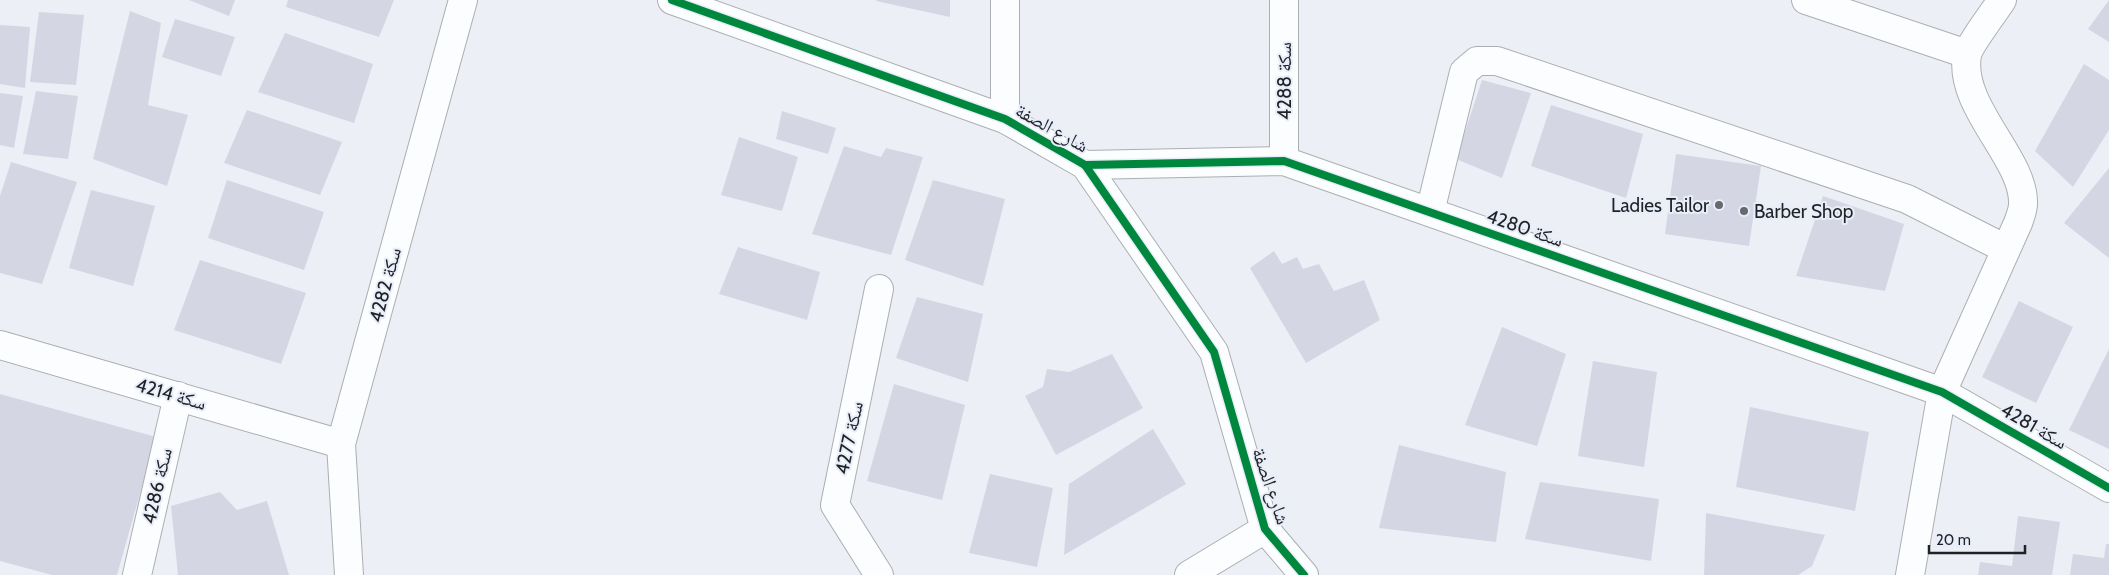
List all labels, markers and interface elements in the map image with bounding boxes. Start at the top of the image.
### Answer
street label: سكة 4288 [1273,42,1296,120]
street label: شارع الصفة [1012,99,1092,157]
place label: Ladies Tailor [1611,194,1709,217]
marker: Ladies Tailor [1713,199,1725,211]
place label: Barber Shop [1754,200,1853,223]
street label: سكة 4280 [1484,204,1566,252]
marker: Barber Shop [1738,205,1750,217]
street label: سكة 4282 [364,245,406,325]
street label: سكة 4214 [133,373,209,415]
street label: سكة 4281 [1997,398,2071,454]
street label: سكة 4277 [830,399,868,477]
street label: شارع الصفة [1247,445,1295,527]
street label: سكة 4286 [137,446,177,526]
scale bar [1929,522,2025,554]
text: 20 m [1936,531,1971,549]

